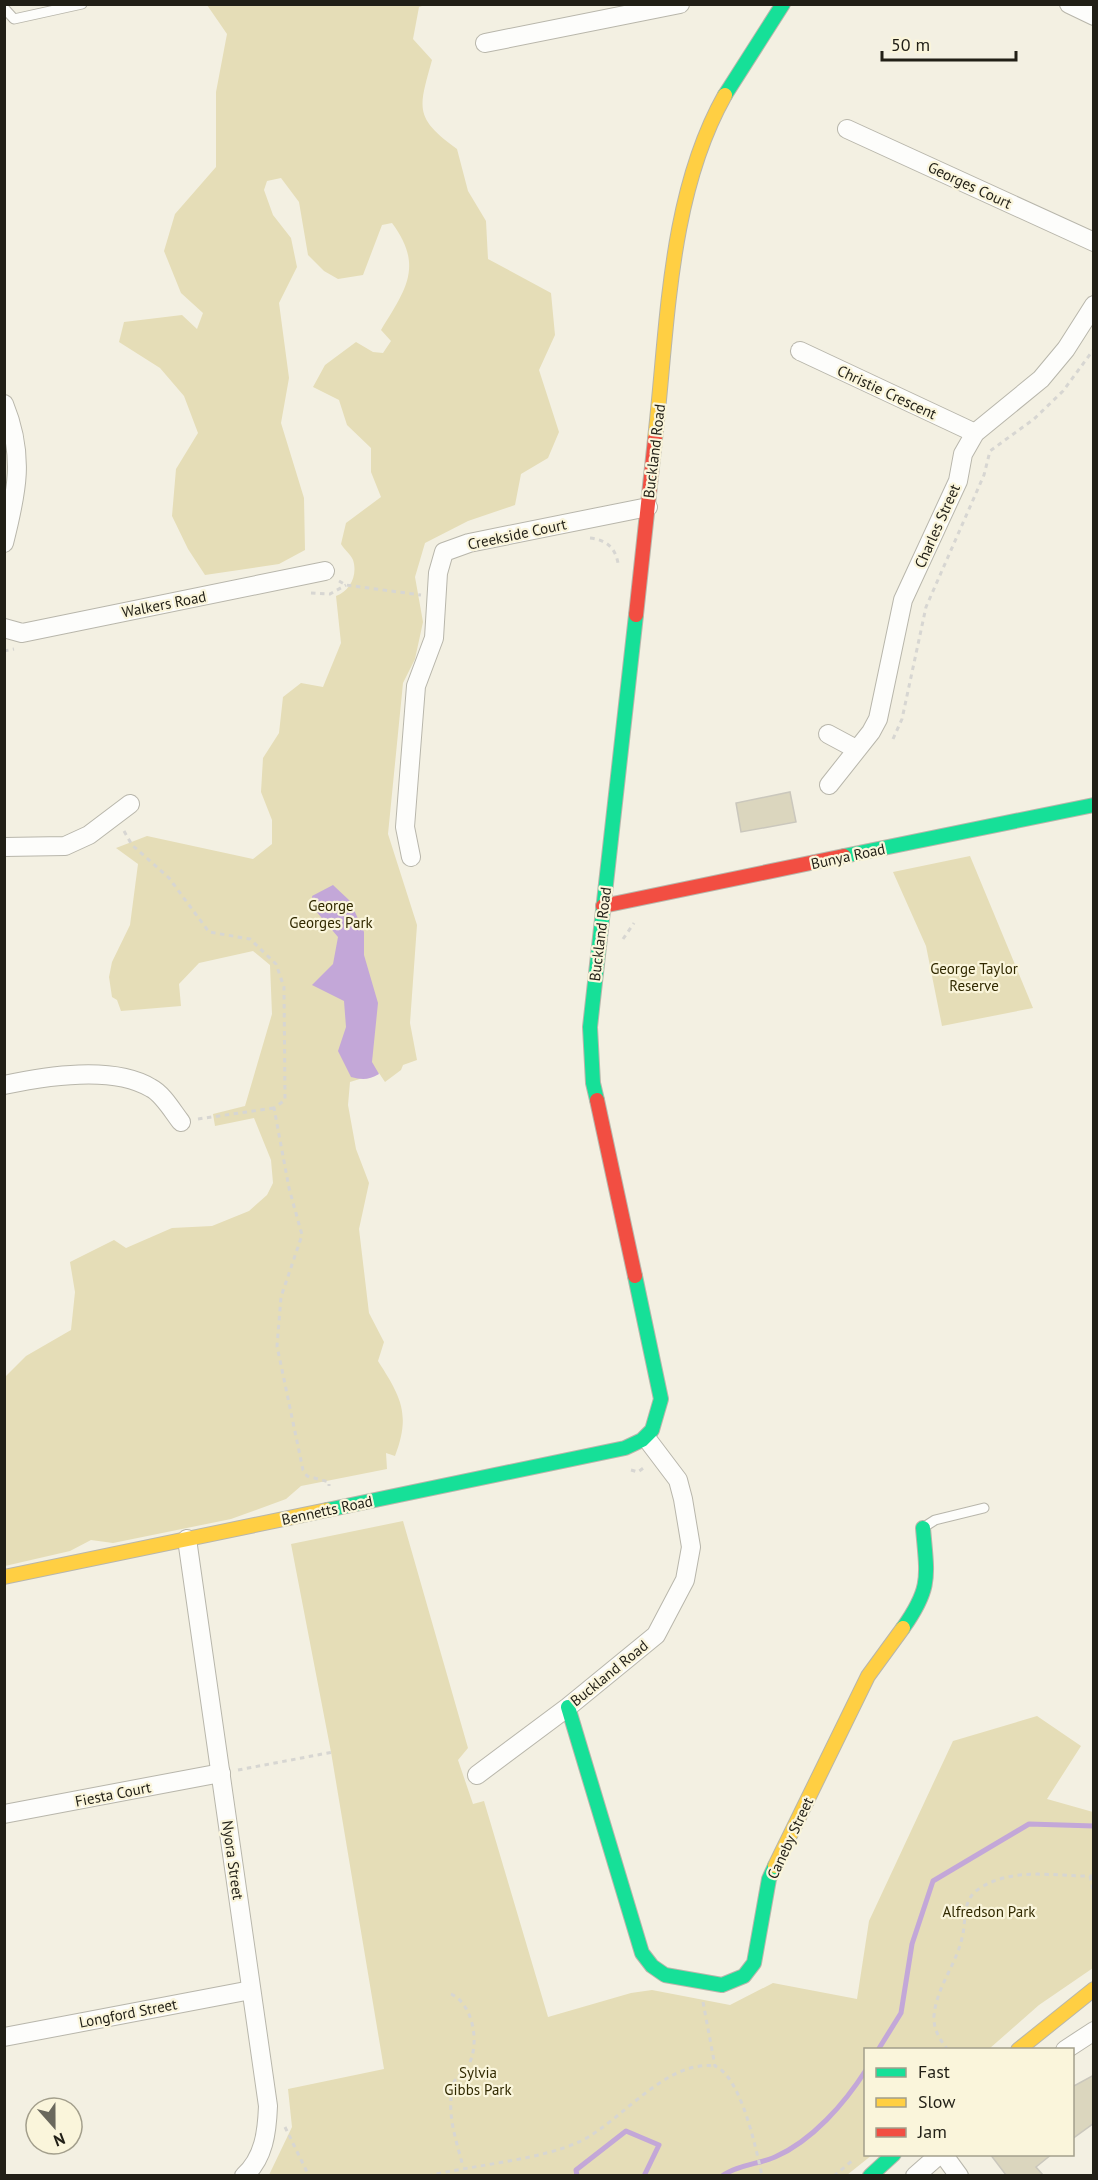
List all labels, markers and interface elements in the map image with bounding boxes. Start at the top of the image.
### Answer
scale bar [882,24,1016,62]
text: 50 m [891,33,930,56]
street label: Georges Court [925,157,1015,213]
street label: Christie Crescent [834,361,940,423]
street label: Buckland Road [639,403,669,499]
street label: Charles Street [910,481,964,571]
street label: Creekside Court [466,514,568,554]
street label: Walkers Road [120,587,208,621]
street label: Bunya Road [809,839,887,873]
street label: Buckland Road [585,886,615,982]
park label: George Georges Park [289,896,373,932]
park label: George Taylor Reserve [930,959,1018,995]
street label: Bennetts Road [280,1491,374,1529]
street label: Buckland Road [566,1636,652,1710]
street label: Fiesta Court [73,1777,153,1811]
street label: Caneby Street [763,1794,817,1882]
street label: Nyora Street [218,1819,248,1901]
park label: Alfredson Park [943,1902,1036,1921]
street label: Longford Street [77,1994,179,2032]
legend [864,2048,1074,2156]
text: Fast [918,2060,950,2083]
park label: Sylvia Gibbs Park [444,2063,512,2099]
text: Slow [918,2090,956,2113]
north arrow [24,2096,84,2156]
text: Jam [917,2120,947,2143]
text: N [51,2129,68,2151]

